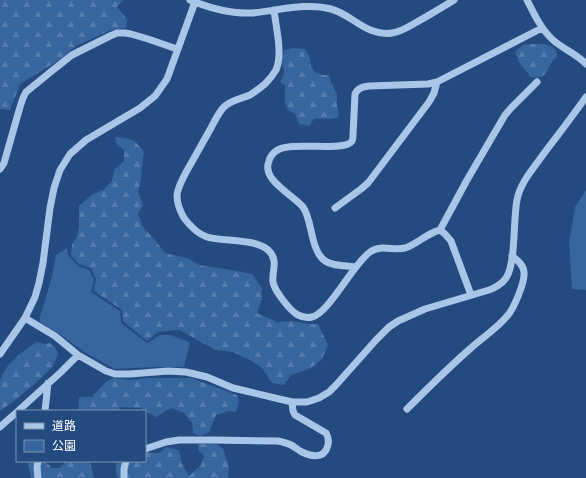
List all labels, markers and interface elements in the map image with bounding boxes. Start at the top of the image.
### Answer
legend [16,410,146,462]
text: 道路 [52,419,76,433]
text: 公園 [52,439,76,453]

